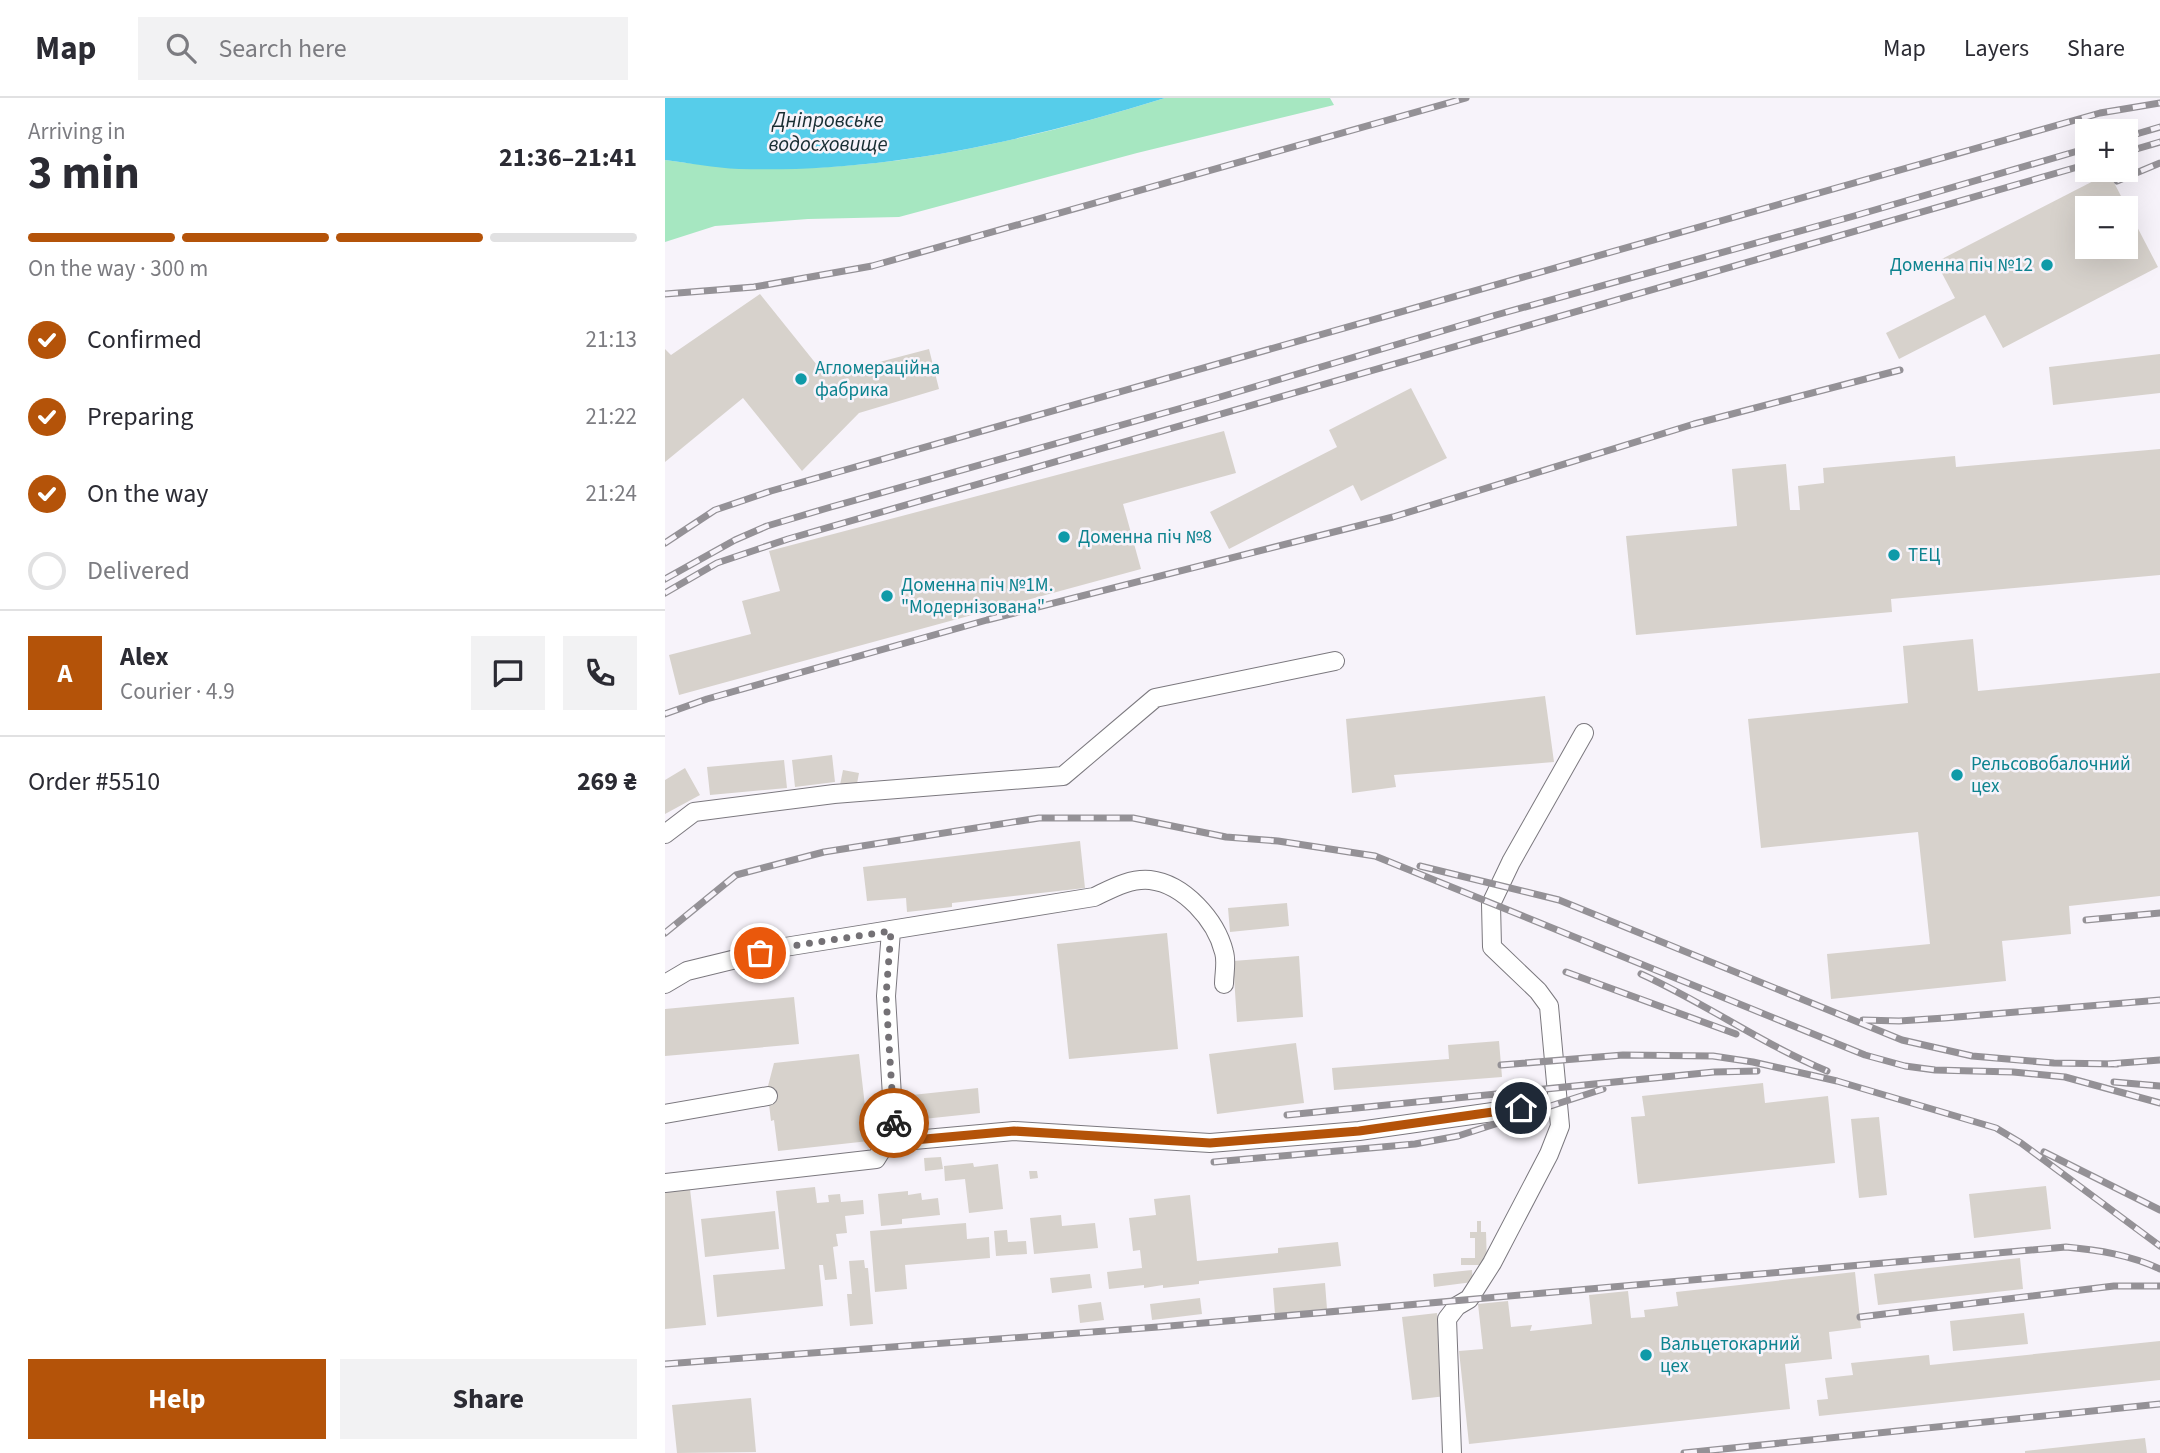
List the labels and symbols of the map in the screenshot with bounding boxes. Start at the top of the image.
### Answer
water label: Дніпровське водосховище [768,105,888,159]
place label: Доменна піч №12 [1890,252,2033,279]
marker: Доменна піч №12 [2039,257,2055,273]
place label: Агломераційна фабрика [815,355,940,404]
marker: Агломераційна фабрика [793,371,809,387]
place label: Доменна піч №8 [1078,524,1212,551]
marker: Доменна піч №8 [1056,529,1072,545]
place label: ТЕЦ [1908,542,1940,569]
marker: ТЕЦ [1886,547,1902,563]
place label: Доменна піч №1М. "Модернізована" [901,572,1053,621]
marker: Доменна піч №1М. "Модернізована" [879,588,895,604]
place label: Рельсовобалочний цех [1971,751,2131,800]
marker: Рельсовобалочний цех [1949,767,1965,783]
pin [730,923,790,983]
pin [1491,1078,1551,1138]
courier [859,1088,929,1158]
place label: Вальцетокарний цех [1660,1331,1800,1380]
marker: Вальцетокарний цех [1638,1347,1654,1363]

